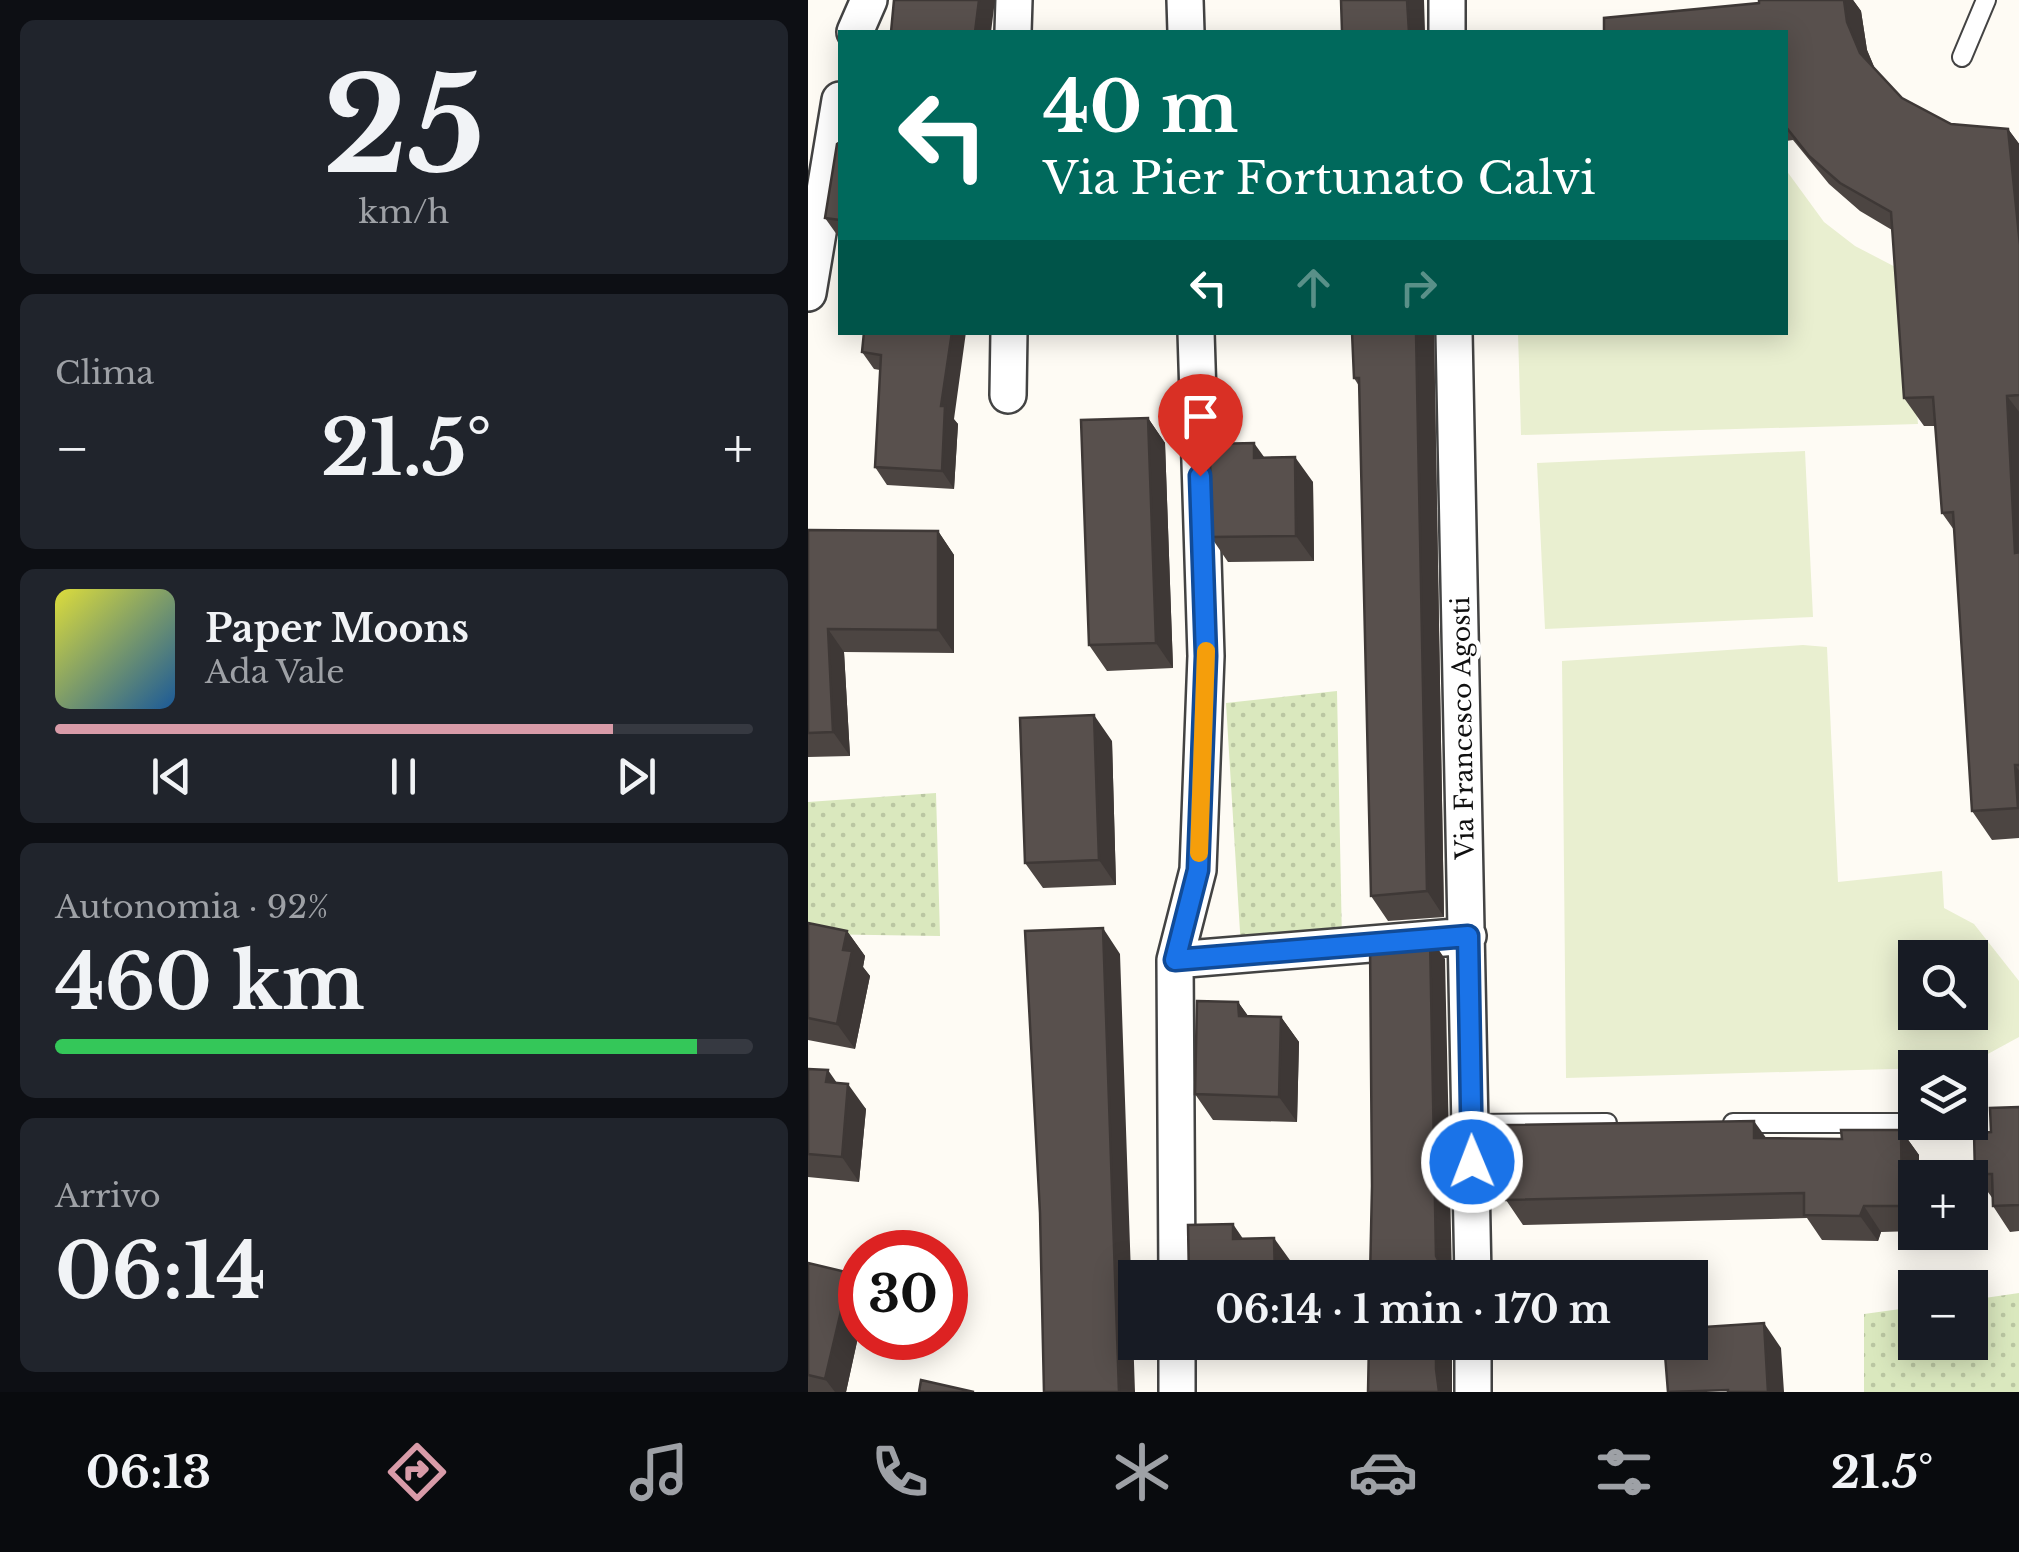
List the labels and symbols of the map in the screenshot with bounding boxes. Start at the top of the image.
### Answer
pin [1158,374,1243,477]
street label: Via Francesco Agosti [1445,596,1481,861]
position arrow [1420,1110,1524,1214]
speed limit sign: 30 [838,1230,968,1360]

